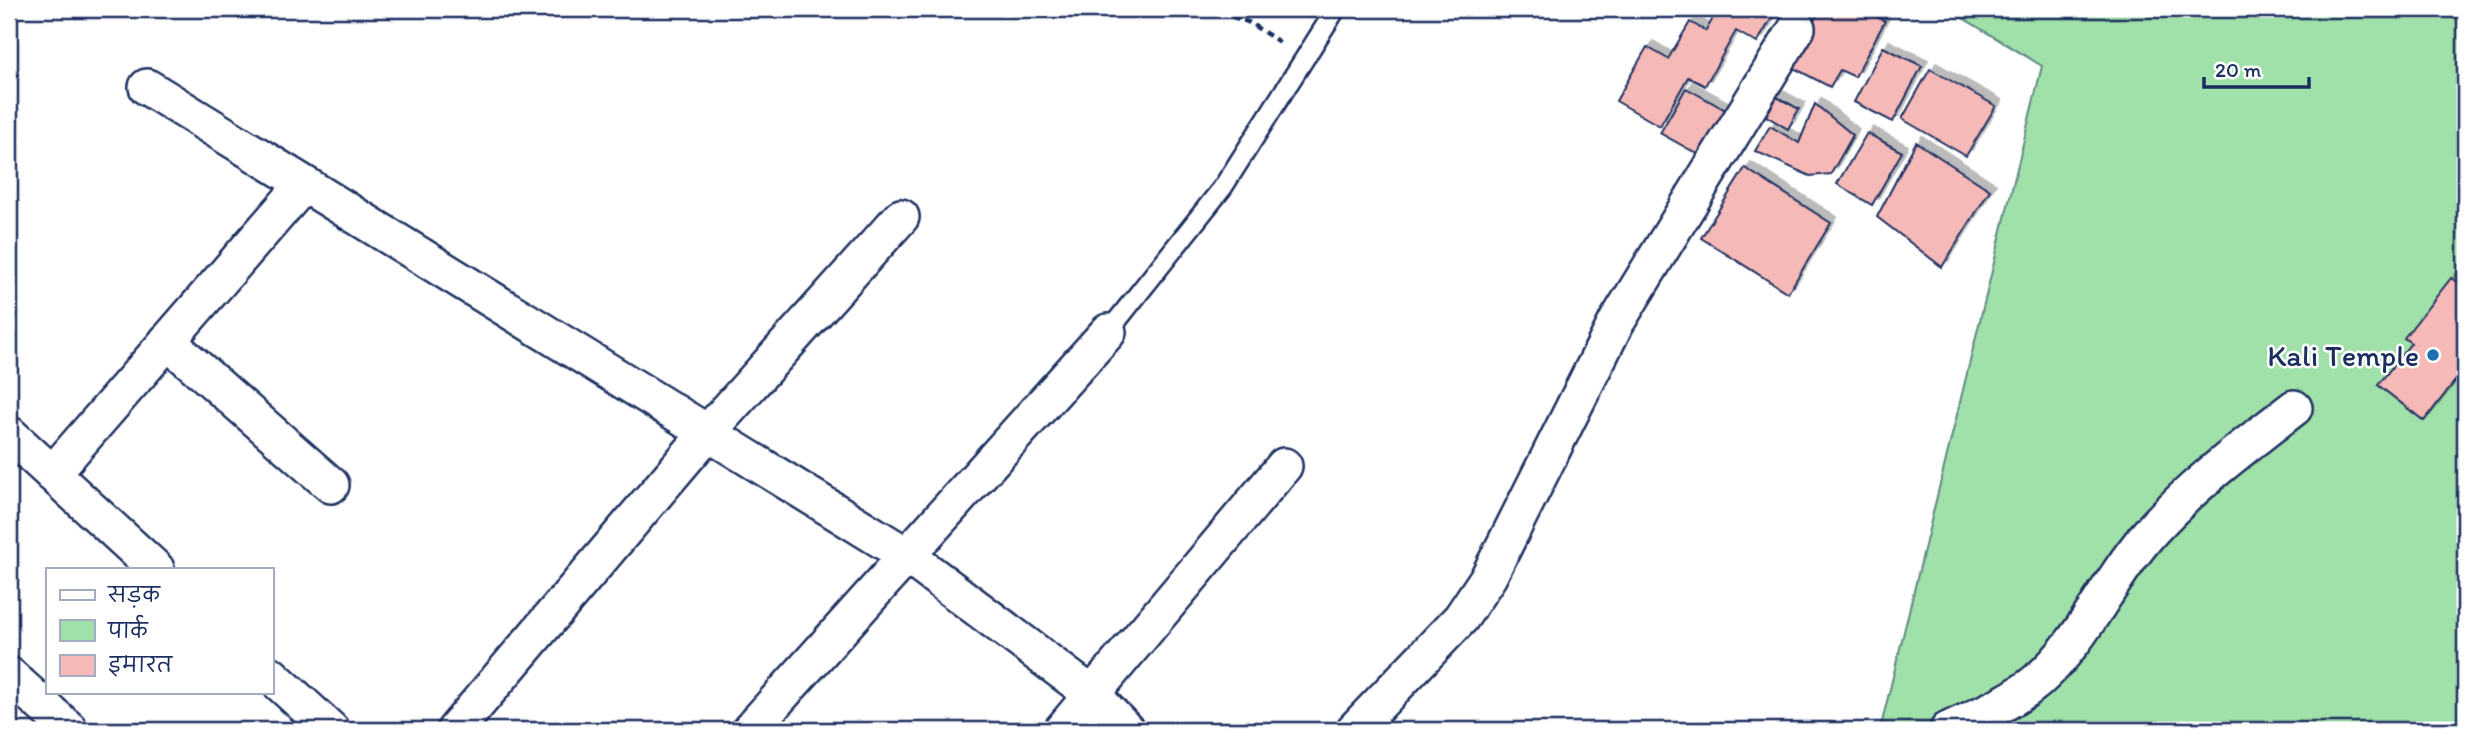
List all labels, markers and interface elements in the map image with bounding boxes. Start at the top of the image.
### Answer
scale bar [2204,46,2310,90]
text: 20 m [2215,57,2262,82]
place label: Kali Temple [2267,337,2419,374]
marker: Kali Temple [2425,347,2441,363]
legend [46,568,273,694]
text: सड़क [107,582,161,608]
text: पार्क [107,614,149,643]
text: इमारत [108,652,174,677]

